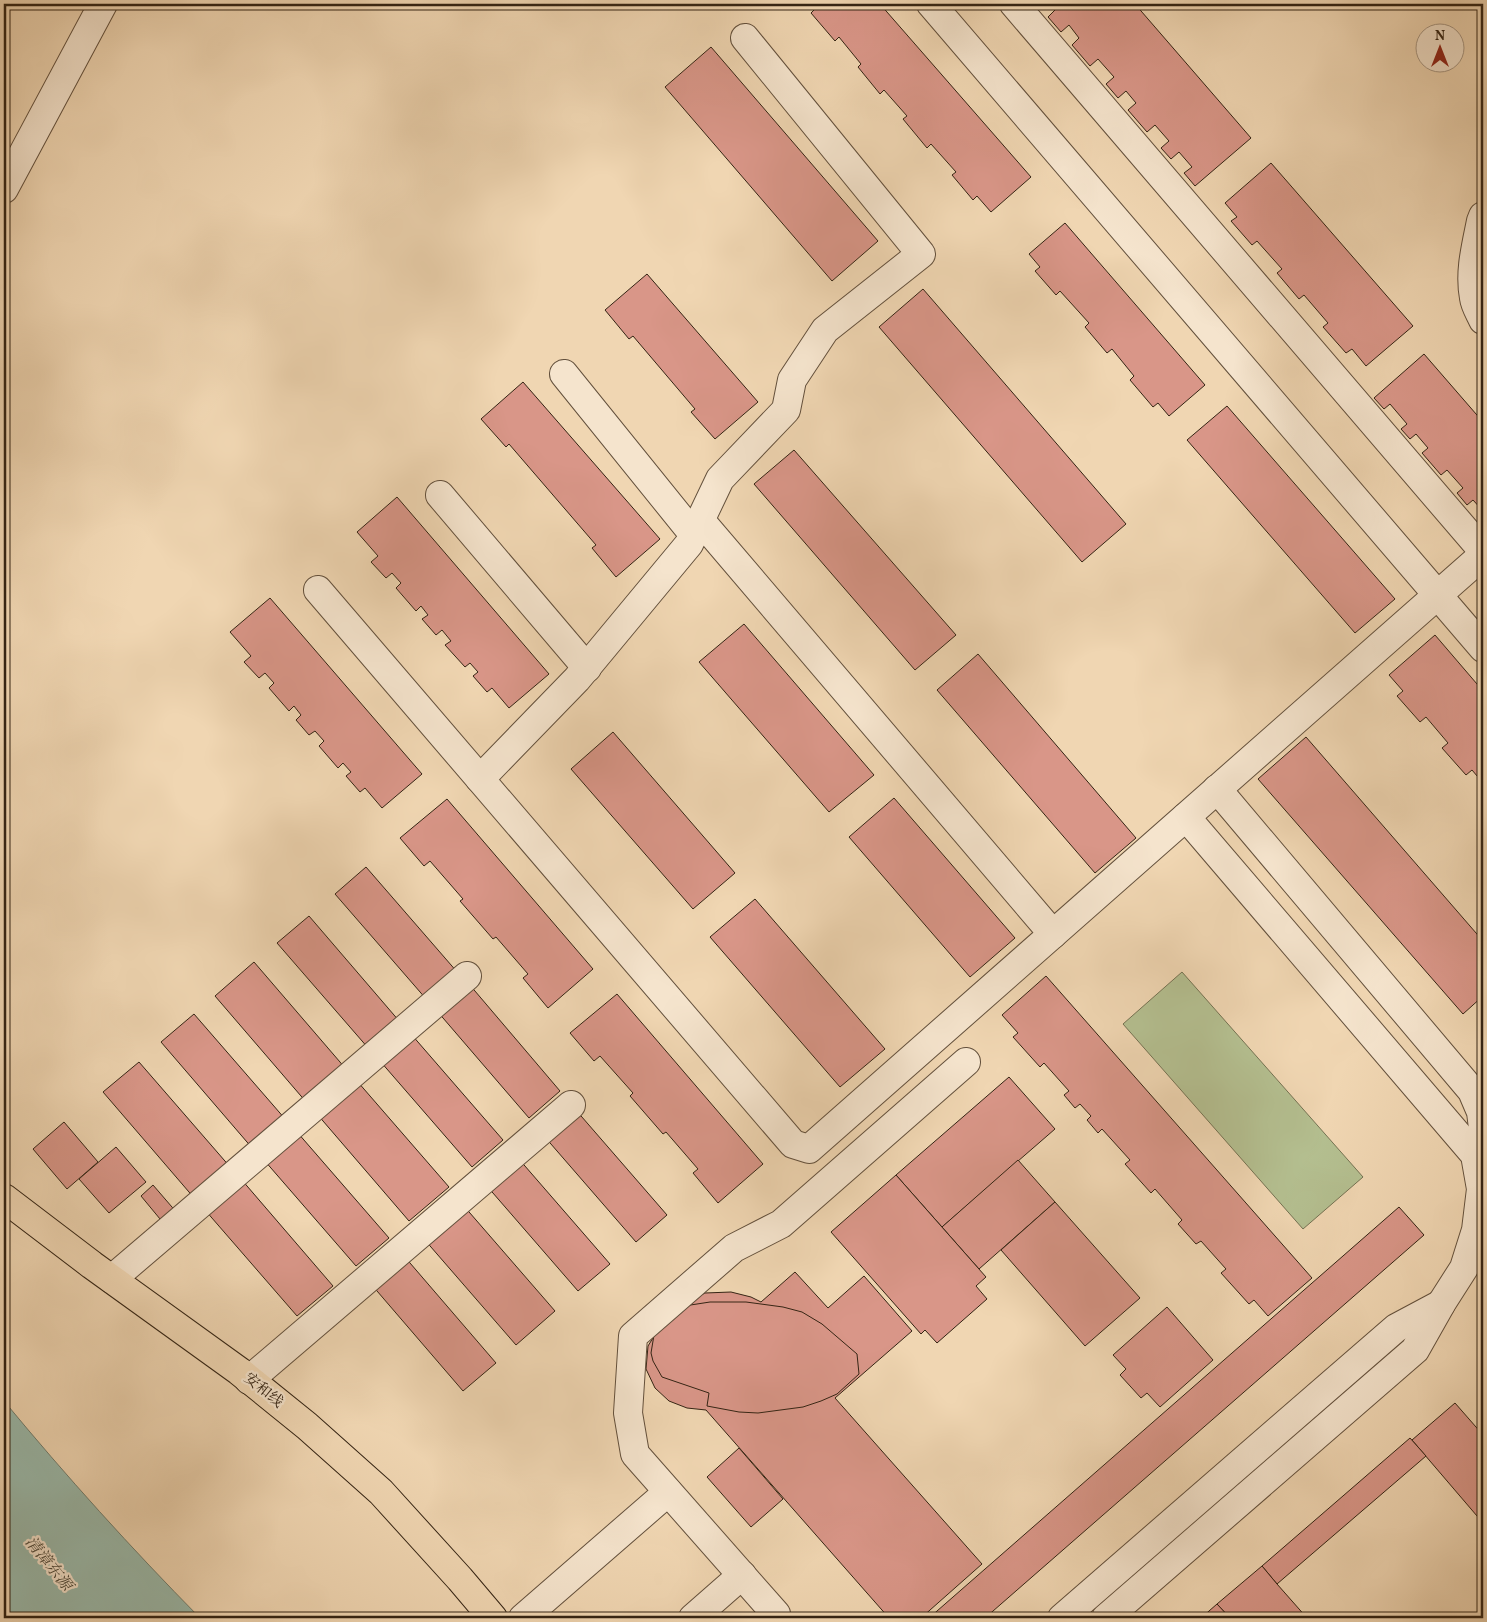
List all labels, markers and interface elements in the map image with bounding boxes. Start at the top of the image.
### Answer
north arrow [1414,22,1464,72]
text: N [1435,27,1445,46]
street label: 安和线 [239,1369,287,1413]
water label: 清漳东源 [19,1532,79,1598]

